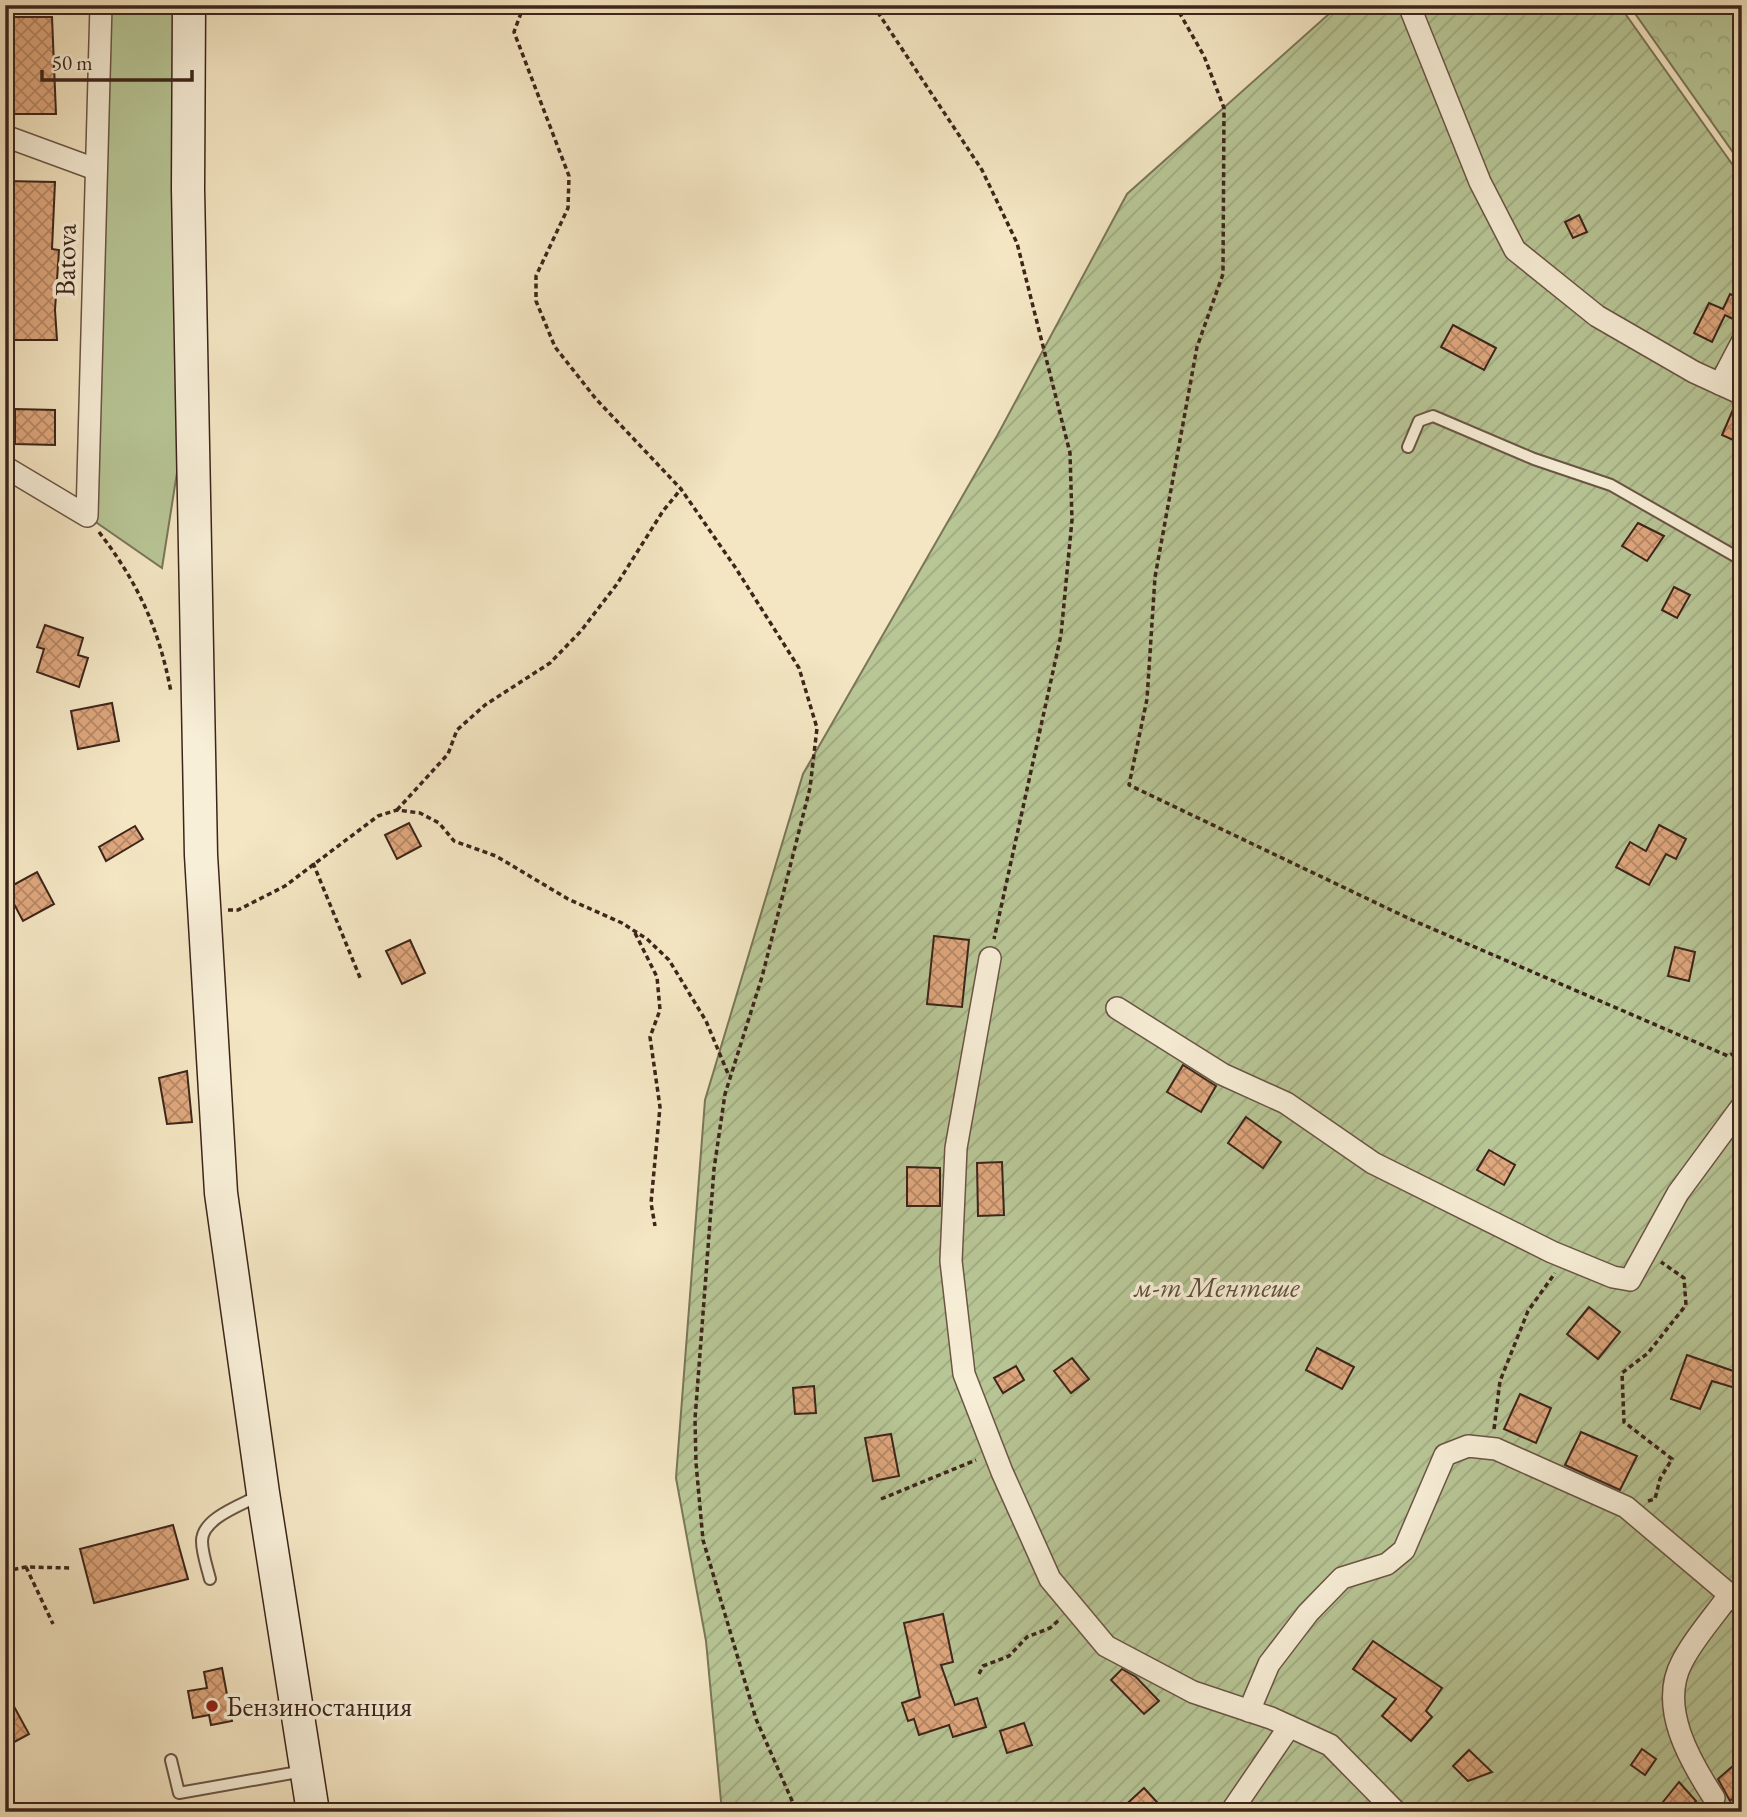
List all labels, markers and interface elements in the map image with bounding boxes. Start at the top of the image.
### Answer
scale bar [42,38,192,82]
text: 50 m [52,49,93,76]
street label: Batova [46,222,84,297]
park label: м-т Ментeше [1132,1269,1300,1305]
place label: Бензиностанция [226,1688,412,1724]
marker: Бензиностанция [204,1698,220,1714]

